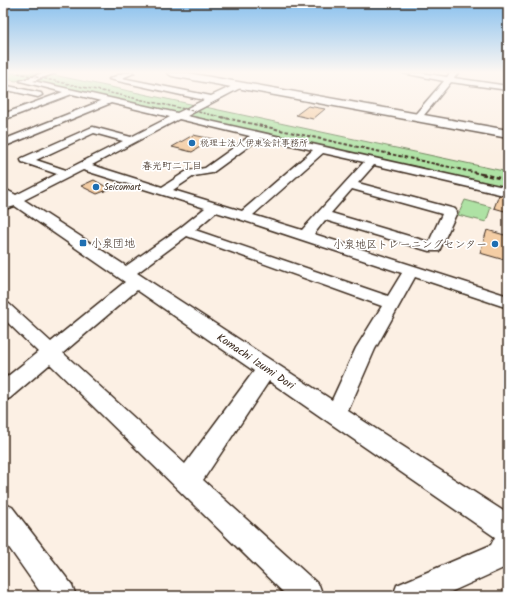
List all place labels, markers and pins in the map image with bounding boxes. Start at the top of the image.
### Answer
place label: 税理士法人伊東会計事務所 [200,136,308,151]
marker: 税理士法人伊東会計事務所 [187,138,197,148]
place label: Seicomart [104,180,141,195]
marker: Seicomart [91,182,101,192]
place label: 小泉団地 [91,235,135,253]
place label: 小泉地区トレーニングセンター [333,236,487,254]
marker: 小泉団地 [78,238,88,248]
marker: 小泉地区トレーニングセンター [490,239,500,249]

